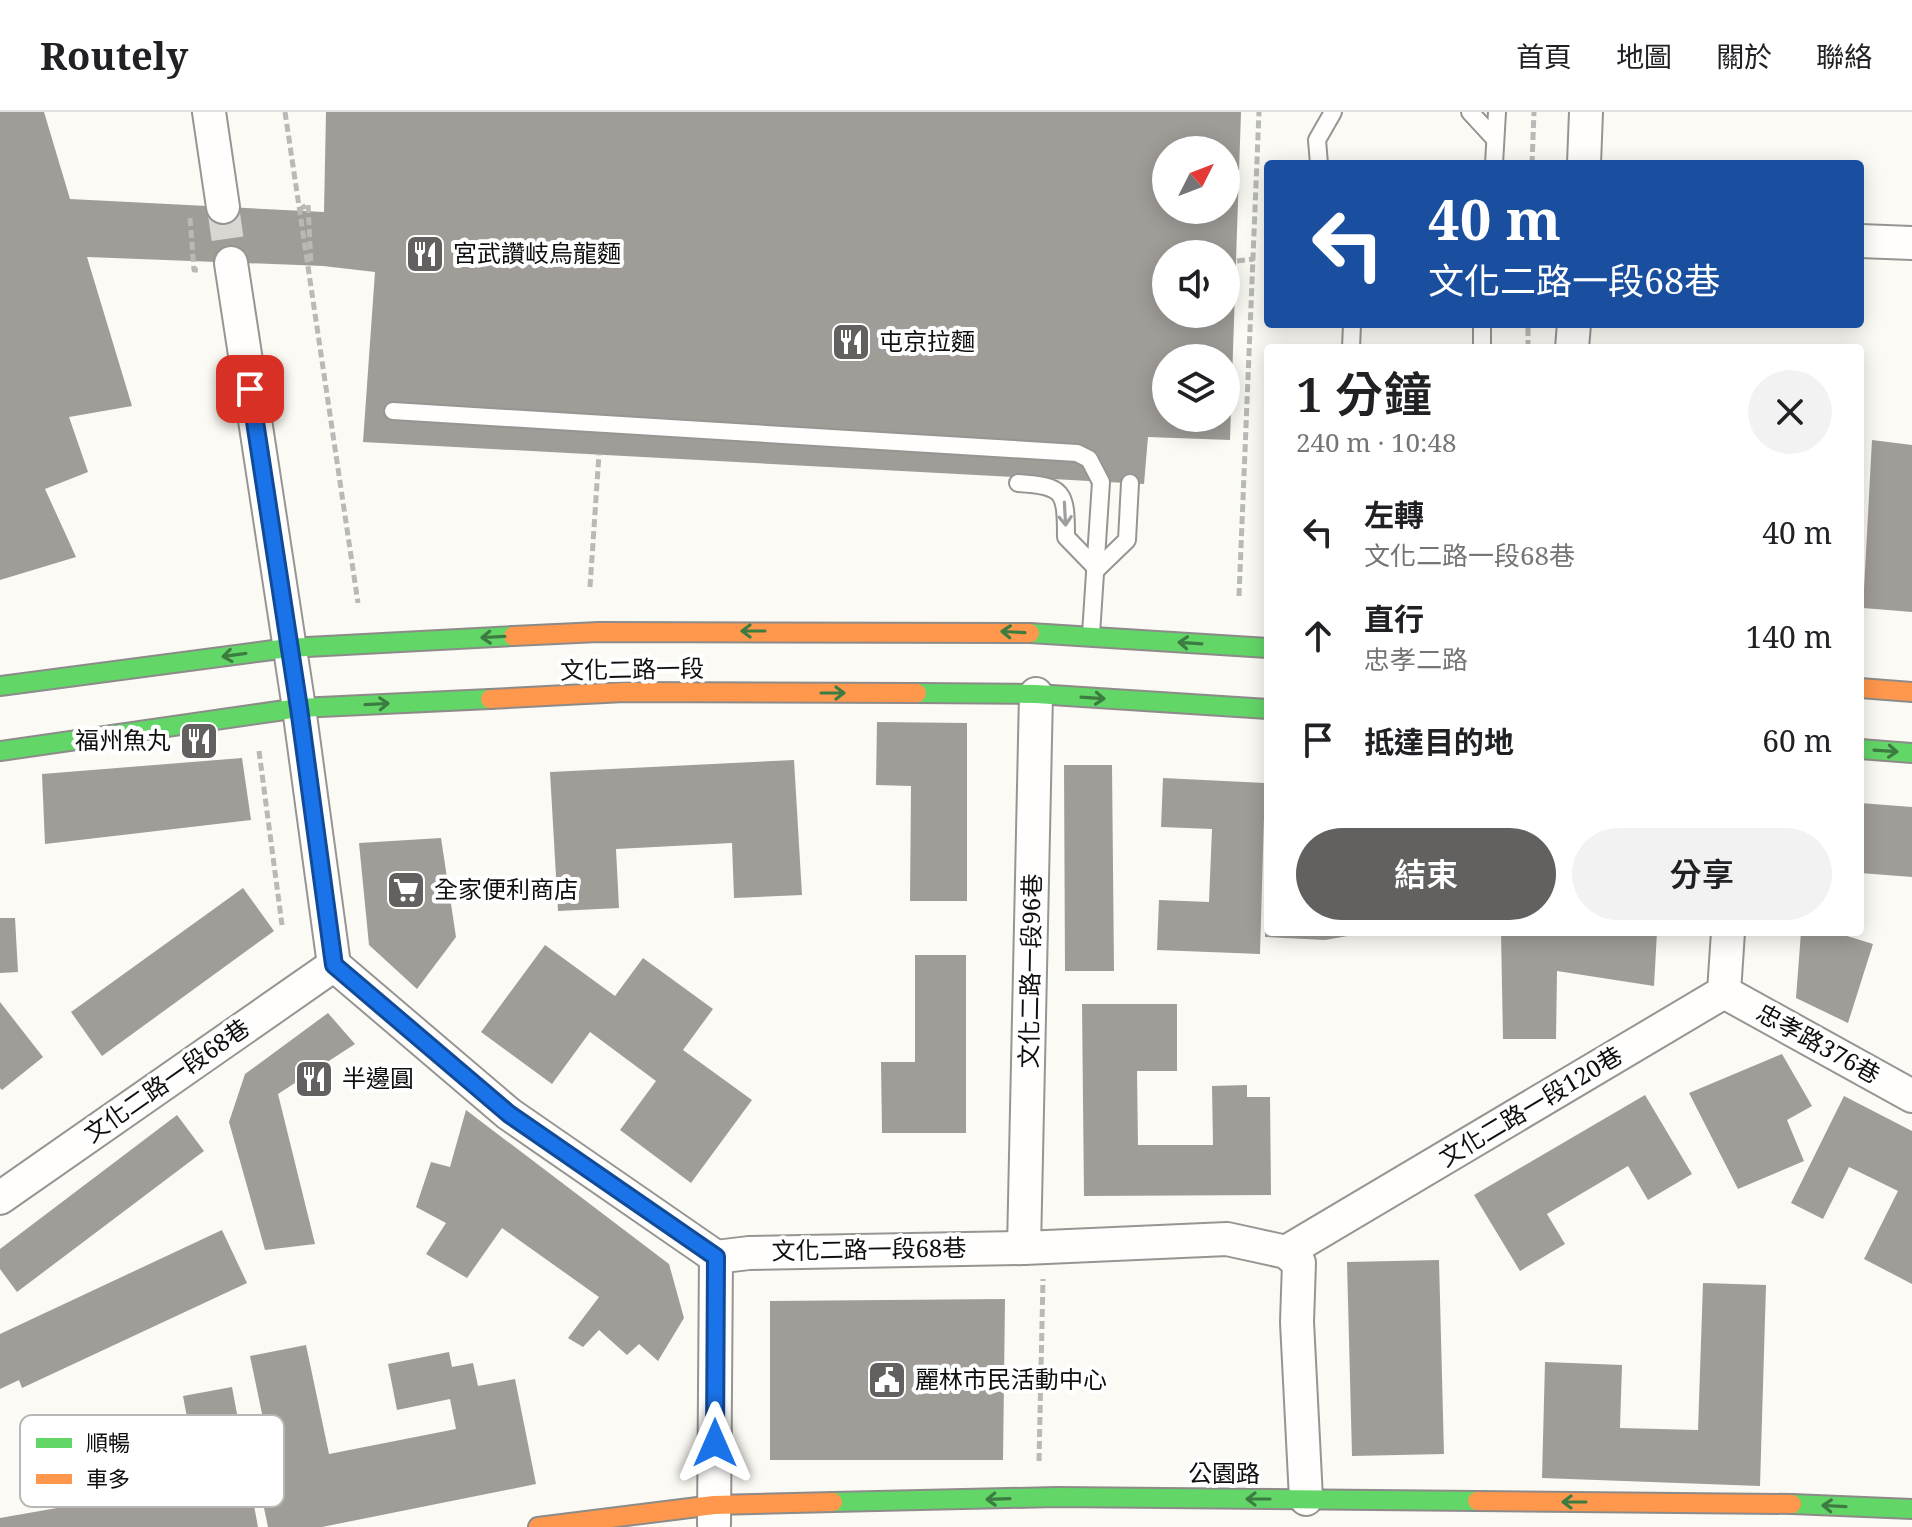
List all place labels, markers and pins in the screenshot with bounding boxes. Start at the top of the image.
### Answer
restaurant icon: 宮武讚岐烏龍麵 [404,233,446,275]
place label: 宮武讚岐烏龍麵 [453,236,621,269]
restaurant icon: 屯京拉麵 [830,321,872,363]
place label: 屯京拉麵 [879,324,975,357]
pin [216,355,284,423]
restaurant icon: 福州魚丸 [178,720,220,762]
place label: 福州魚丸 [75,723,171,756]
supermarket icon: 全家便利商店 [385,869,427,911]
place label: 全家便利商店 [434,872,578,905]
restaurant icon: 半邊圓 [293,1058,335,1100]
place label: 半邊圓 [342,1061,414,1094]
public building icon: 麗林市民活動中心 [866,1359,908,1401]
place label: 麗林市民活動中心 [915,1362,1107,1395]

